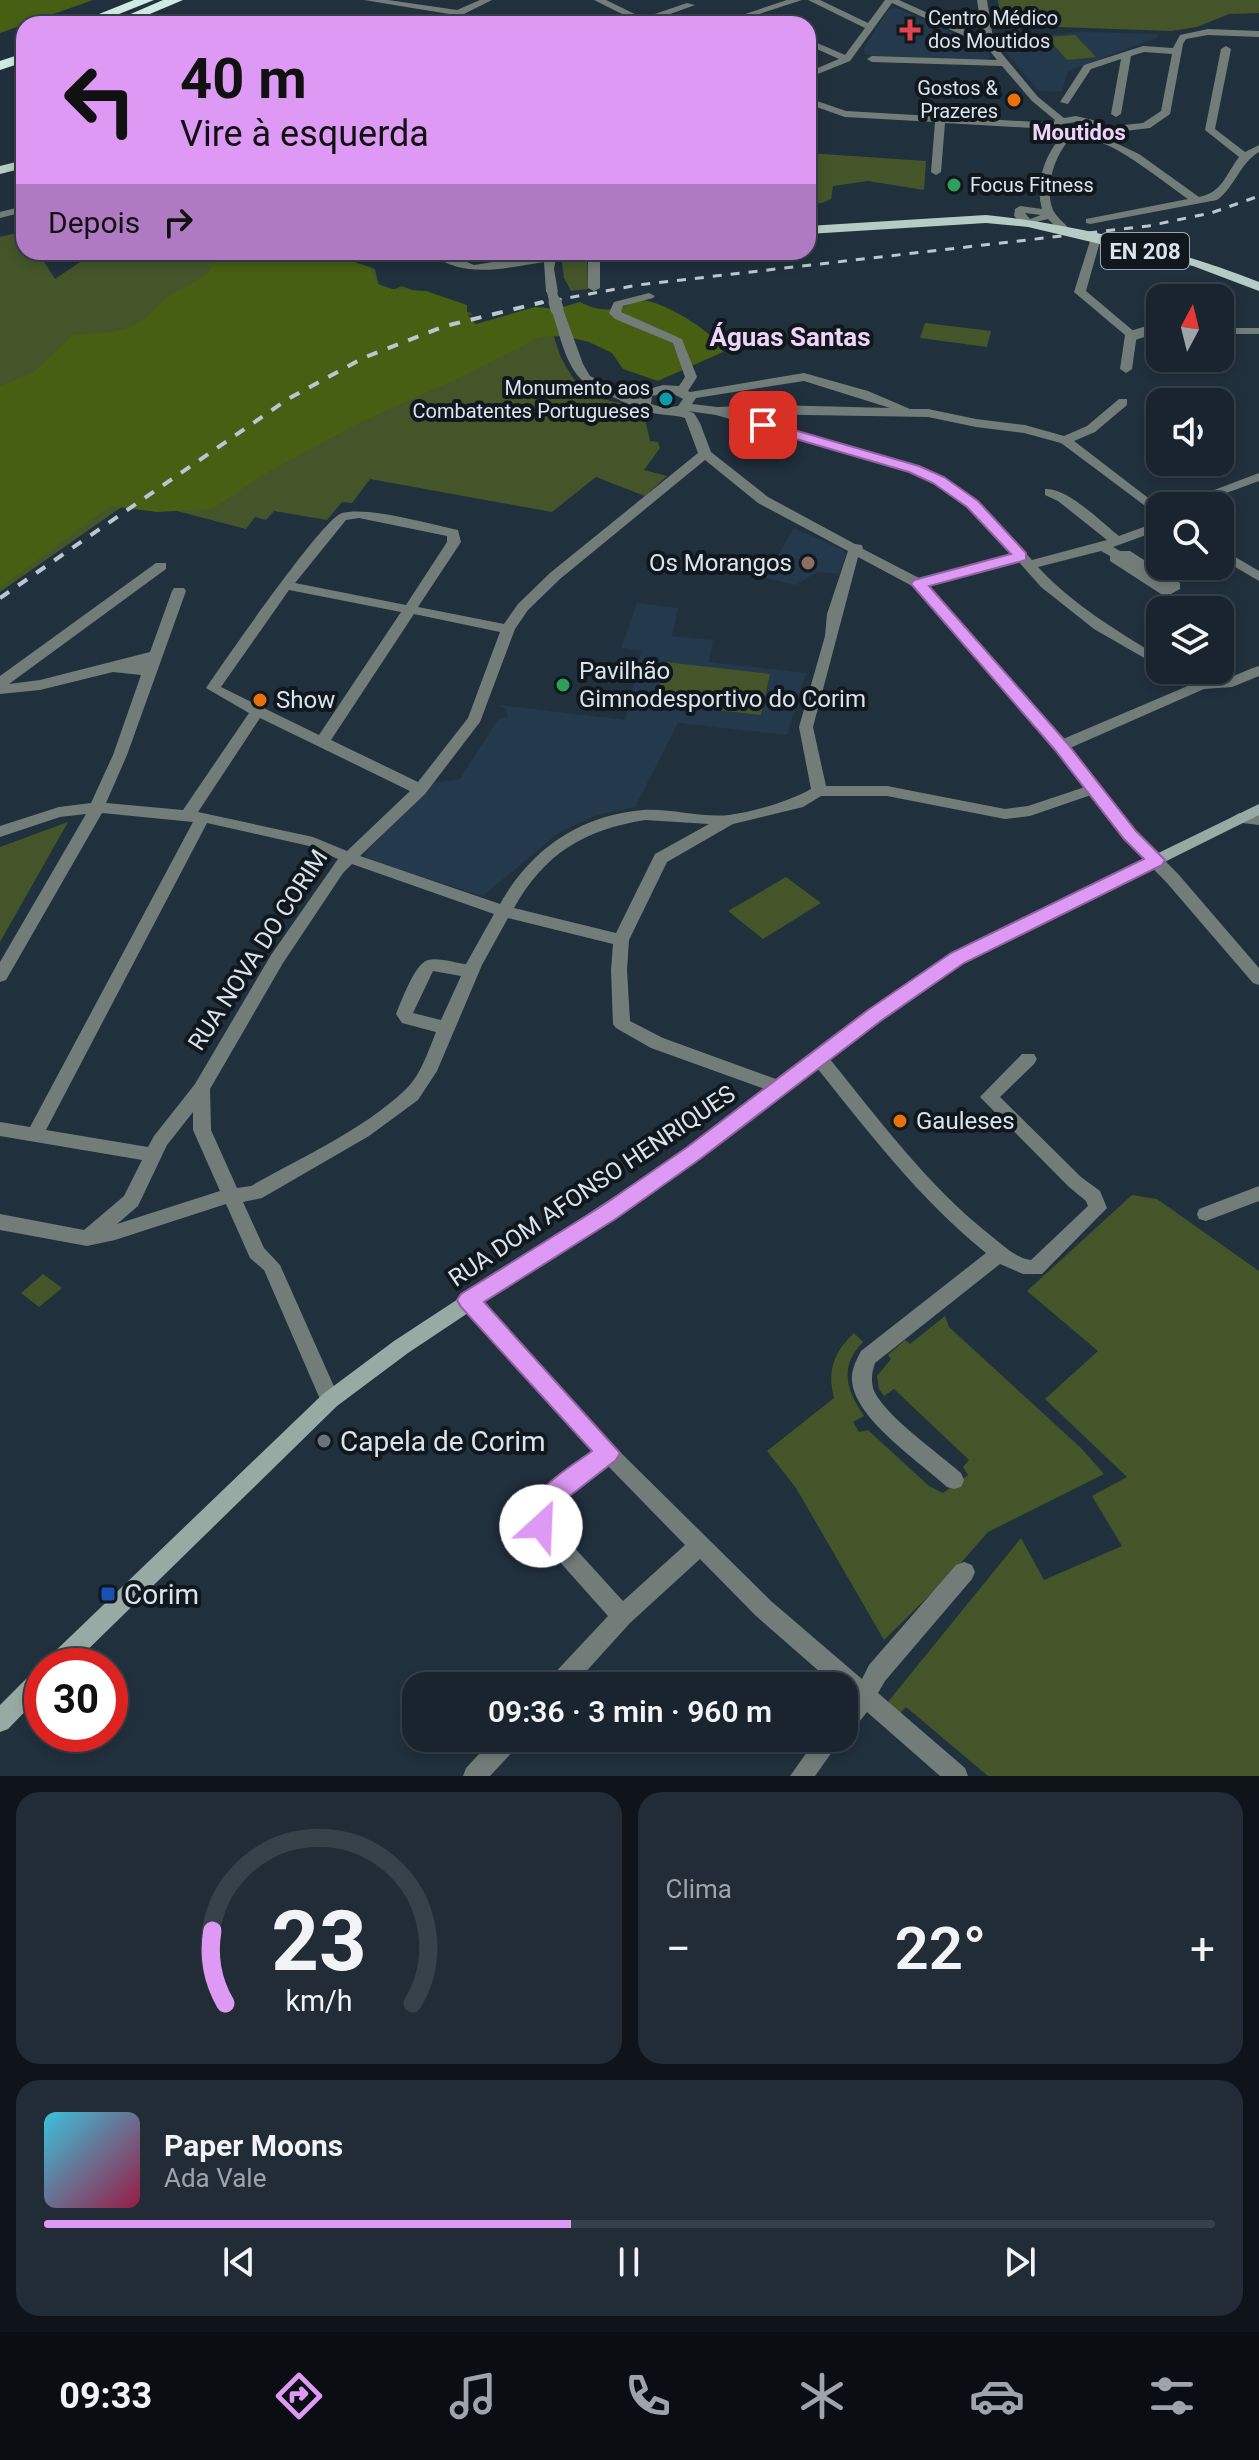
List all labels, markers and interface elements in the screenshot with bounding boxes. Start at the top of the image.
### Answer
place label: Centro Médico dos Moutidos [928,6,1058,53]
marker: Centro Médico dos Moutidos [899,19,921,41]
text: 40 m [180,46,307,112]
icon: left [48,48,152,152]
place label: Gostos & Prazeres [917,76,999,123]
marker: Gostos & Prazeres [1005,91,1023,109]
text: Vire à esquerda [180,113,429,155]
district label: Moutidos [1032,120,1126,145]
place label: Focus Fitness [970,173,1094,197]
marker: Focus Fitness [945,176,963,194]
icon: right [156,200,200,244]
text: Depois [48,205,140,240]
road number: EN 208 [1101,233,1189,269]
north arrow [1146,284,1234,372]
map controls [1146,284,1234,684]
district label: Águas Santas [709,322,871,352]
place label: Monumento aos Combatentes Portugueses [412,376,650,423]
button: sound [1146,388,1234,476]
marker: Monumento aos Combatentes Portugueses [657,390,675,408]
pin [729,391,797,459]
icon: arrive [741,403,785,447]
button: search [1146,492,1234,580]
place label: Os Morangos [649,549,792,577]
marker: Os Morangos [799,554,817,572]
button: layers [1146,596,1234,684]
place label: Pavilhão Gimnodesportivo do Corim [579,657,866,713]
marker: Pavilhão Gimnodesportivo do Corim [554,676,572,694]
place label: Show [276,686,335,714]
marker: Show [251,691,269,709]
street label: RUA NOVA DO CORIM [183,844,333,1056]
street label: RUA DOM AFONSO HENRIQUES [444,1080,740,1292]
place label: Gauleses [916,1107,1015,1135]
marker: Gauleses [891,1112,909,1130]
place label: Capela de Corim [340,1425,546,1458]
marker: Capela de Corim [315,1432,333,1450]
position arrow [499,1484,583,1568]
place label: Corim [124,1578,199,1611]
marker: Corim [99,1585,117,1603]
speed limit sign: 30 [24,1648,128,1752]
text: 09:36 · 3 min · 960 m [488,1694,772,1729]
text: Clima [666,1874,732,1904]
text: 23 [271,1893,366,1990]
text: 22° [894,1913,986,1984]
text: − [666,1923,691,1975]
text: + [1190,1923,1215,1975]
text: km/h [285,1984,352,2018]
text: Paper Moons [164,2128,343,2163]
text: Ada Vale [164,2163,266,2193]
icon: previous [217,2240,261,2284]
icon: pause [607,2240,651,2284]
icon: next [998,2240,1042,2284]
icon: directions [271,2368,327,2424]
icon: music [445,2368,501,2424]
icon: phone [620,2368,676,2424]
icon: climate [794,2368,850,2424]
icon: car [969,2368,1025,2424]
icon: filters [1144,2368,1200,2424]
text: 09:33 [59,2375,152,2417]

